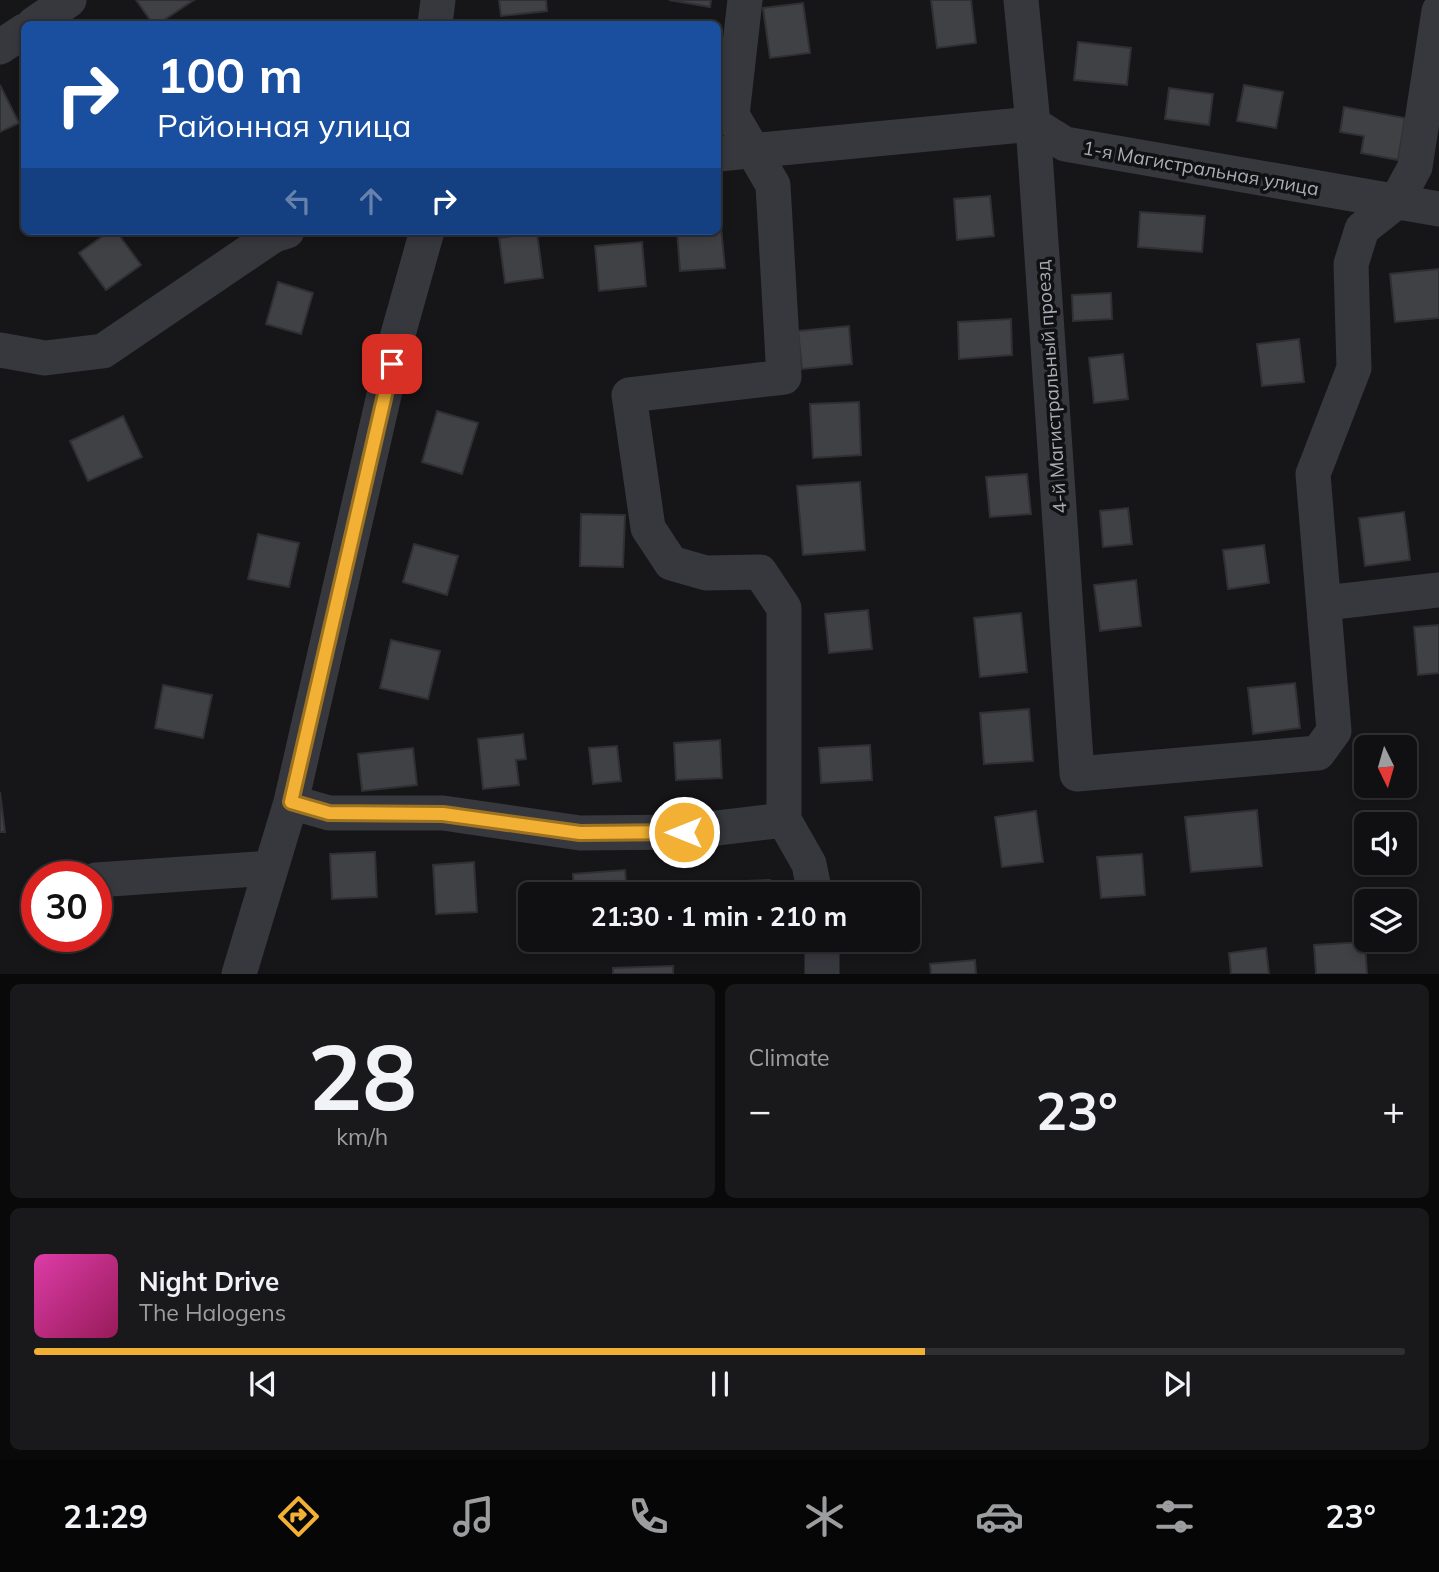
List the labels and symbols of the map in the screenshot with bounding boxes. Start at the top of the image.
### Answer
street label: 1-я Магистральная улица [1081,135,1321,201]
street label: 4-й Магистральный проезд [1030,259,1072,515]
pin [362,334,422,394]
north arrow [1354,735,1418,798]
position arrow [647,795,721,869]
speed limit sign: 30 [21,861,112,952]

